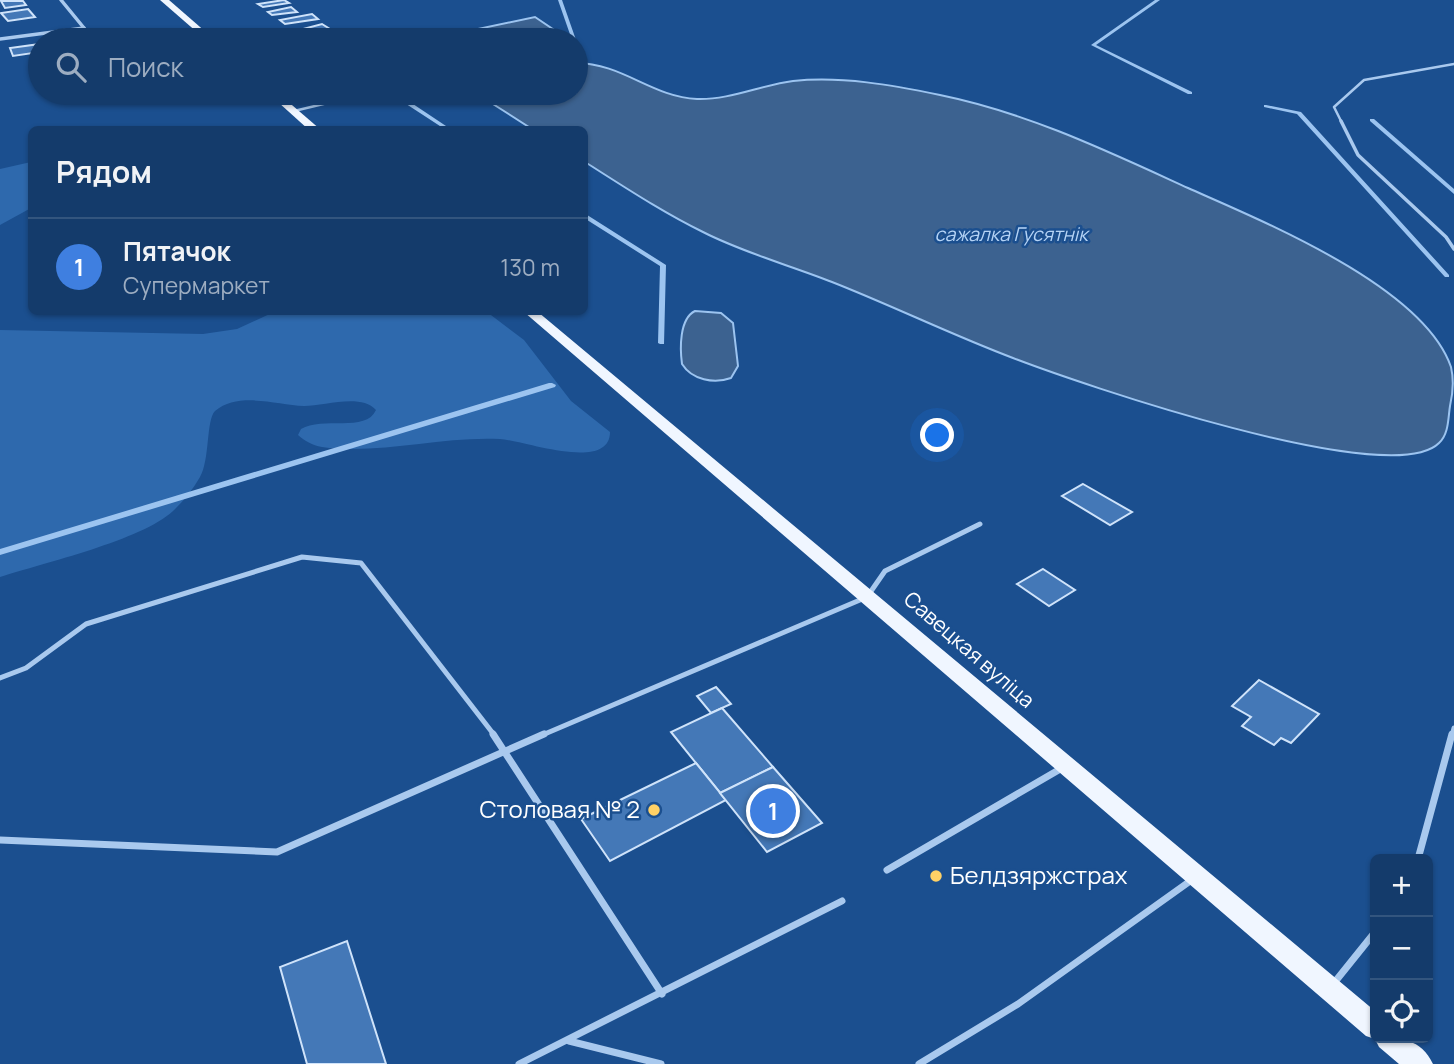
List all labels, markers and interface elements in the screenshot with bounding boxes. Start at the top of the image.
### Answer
search box [28,28,588,105]
icon: search [52,48,90,86]
text: Поиск [108,49,183,85]
text: Рядом [56,151,152,192]
water label: сажалка Гусятнік [934,221,1090,247]
text: Пятачок [123,233,230,269]
text: 1 [74,251,84,283]
text: 130 m [500,251,560,283]
text: Супермаркет [123,269,270,301]
your location [920,418,954,452]
street label: Савецкая вуліца [898,585,1041,714]
pin: 1 [750,785,796,837]
place label: Столовая № 2 [479,792,640,825]
marker: Столовая № 2 [646,802,662,818]
map controls [1370,854,1433,1043]
button: + [1370,854,1433,917]
place label: Белдзяржстрах [950,858,1128,891]
marker: Белдзяржстрах [928,868,944,884]
button: − [1370,917,1433,980]
button: locate [1370,980,1433,1043]

